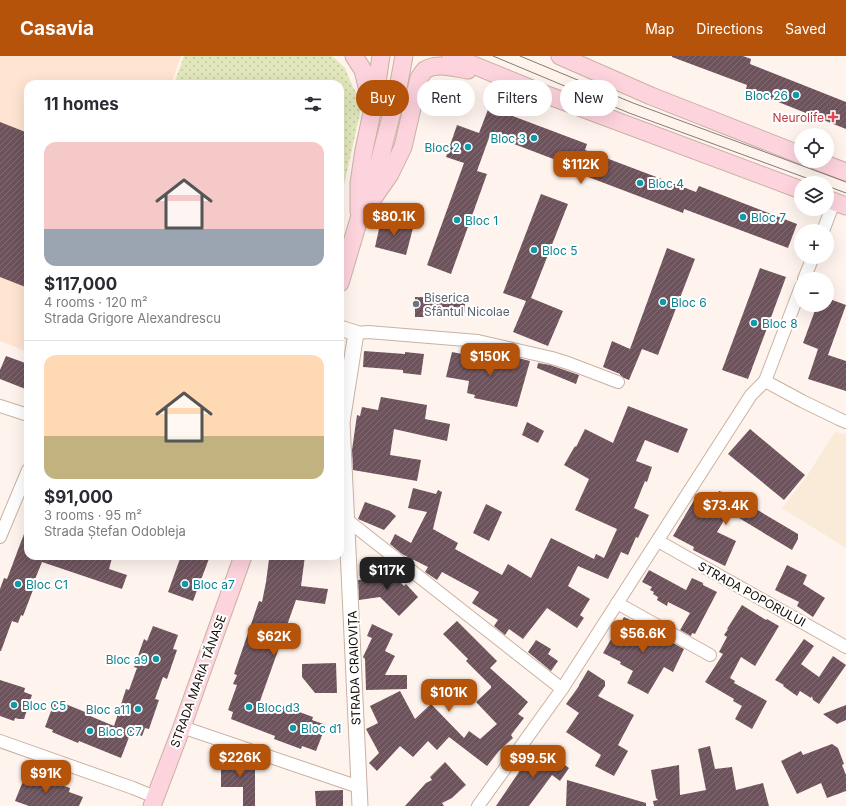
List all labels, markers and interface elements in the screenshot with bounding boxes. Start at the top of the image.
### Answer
text: Casavia [20,17,94,40]
text: Map [645,20,674,37]
text: Directions [696,20,763,37]
text: Saved [785,20,826,37]
chip: Buy [356,80,409,116]
chip: Rent [417,80,475,116]
chip: Filters [483,80,552,116]
chip: New [560,80,618,116]
place label: Bloc 26 [745,88,788,103]
marker: Bloc 26 [791,90,801,100]
icon: filters [302,93,324,115]
text: 11 homes [44,94,119,114]
place label: Neurolife [772,110,824,125]
marker: Neurolife [827,111,839,123]
map controls [794,128,834,312]
button: locate [794,128,834,168]
place label: Bloc 3 [490,131,526,146]
marker: Bloc 3 [529,133,539,143]
place label: Bloc 2 [424,140,460,155]
marker: Bloc 2 [463,142,473,152]
pin: $112K [553,151,609,185]
text: $112K [562,156,600,172]
icon: home [148,168,220,240]
place label: Bloc 4 [648,176,684,191]
button: layers [794,176,834,216]
marker: Bloc 4 [635,178,645,188]
pin: $80.1K [361,203,427,237]
text: $80.1K [372,208,416,224]
place label: Bloc 7 [751,210,786,225]
marker: Bloc 7 [738,212,748,222]
place label: Bloc 1 [465,213,498,228]
marker: Bloc 1 [452,215,462,225]
button: + [794,224,834,264]
place label: Bloc 5 [542,243,577,258]
marker: Bloc 5 [529,245,539,255]
button: − [794,272,834,312]
text: $117,000 [44,274,117,294]
place label: Biserica Sfântul Nicolae [424,290,510,319]
text: 4 rooms · 120 m² [44,294,148,310]
place label: Bloc 6 [671,295,707,310]
marker: Bloc 6 [658,297,668,307]
marker: Biserica Sfântul Nicolae [411,299,421,309]
text: Strada Grigore Alexandrescu [44,310,221,326]
place label: Bloc 8 [762,316,798,331]
marker: Bloc 8 [749,318,759,328]
pin: $150K [462,343,518,377]
text: $150K [470,348,510,364]
icon: home [148,381,220,453]
text: $91,000 [44,487,113,507]
pin: $73.4K [693,492,759,526]
text: $73.4K [703,497,749,513]
text: 3 rooms · 95 m² [44,507,142,523]
text: Strada Ștefan Odobleja [44,523,186,539]
pin: $117K [359,557,415,591]
street label: STRADA POPORULUI [696,558,808,630]
text: $117K [369,562,405,578]
place label: Bloc C1 [26,577,68,592]
place label: Bloc a7 [193,577,235,592]
marker: Bloc C1 [13,579,23,589]
marker: Bloc a7 [180,579,190,589]
street label: STRADA CRAIOVIȚA [345,610,363,726]
street label: STRADA MARIA TĂNASE [167,613,229,749]
pin: $56.6K [610,620,676,654]
pin: $62K [250,623,298,657]
text: $56.6K [620,625,666,641]
text: $62K [257,628,291,644]
place label: Bloc a9 [106,652,148,667]
marker: Bloc a9 [151,654,161,664]
pin: $101K [421,679,477,713]
text: $101K [430,684,468,700]
place label: Bloc C5 [22,698,66,713]
marker: Bloc C5 [9,700,19,710]
place label: Bloc d3 [257,700,300,715]
place label: Bloc a11 [86,702,130,717]
marker: Bloc d3 [244,702,254,712]
marker: Bloc a11 [133,704,143,714]
place label: Bloc d1 [301,721,341,736]
marker: Bloc d1 [288,723,298,733]
place label: Bloc C7 [98,724,142,739]
marker: Bloc C7 [85,726,95,736]
pin: $226K [212,744,268,778]
pin: $99.5K [500,745,566,779]
text: $226K [219,749,261,765]
text: $99.5K [510,750,556,766]
pin: $91K [22,760,70,794]
text: $91K [30,765,62,781]

